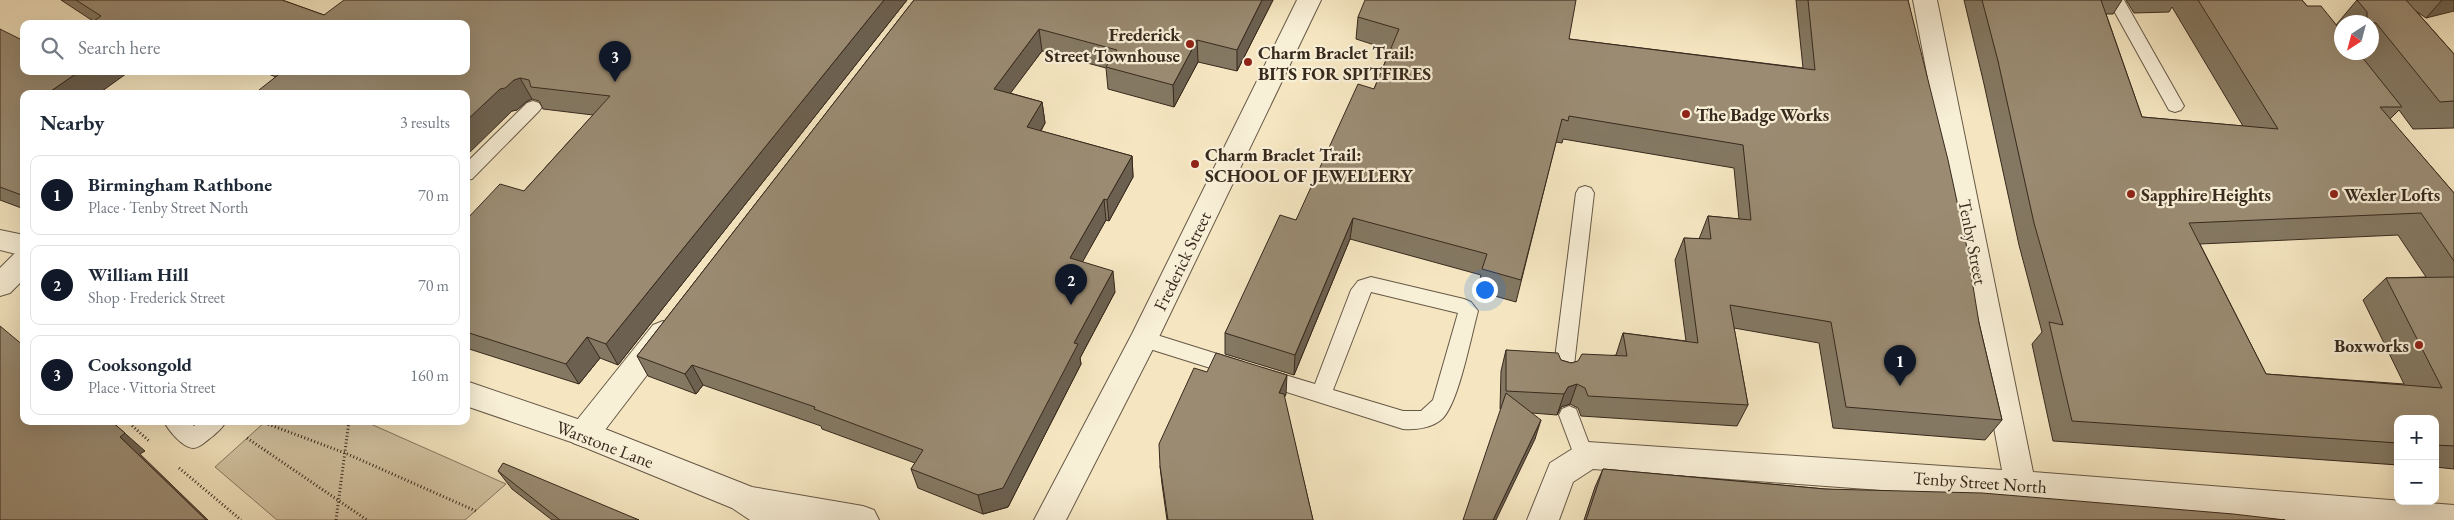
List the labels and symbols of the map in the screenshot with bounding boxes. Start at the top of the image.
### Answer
north arrow [2334,15,2379,60]
place label: Frederick Street Townhouse [1045,23,1181,67]
marker: Frederick Street Townhouse [1184,38,1196,50]
pin: 3 [599,41,631,82]
place label: Charm Braclet Trail: BITS FOR SPITFIRES [1258,41,1431,85]
marker: Charm Braclet Trail: BITS FOR SPITFIRES [1242,56,1254,68]
place label: The Badge Works [1696,103,1829,126]
marker: The Badge Works [1680,108,1692,120]
place label: Charm Braclet Trail: SCHOOL OF JEWELLERY [1205,143,1414,187]
marker: Charm Braclet Trail: SCHOOL OF JEWELLERY [1189,158,1201,170]
place label: Sapphire Heights [2141,183,2271,206]
place label: Wexler Lofts [2344,183,2440,206]
marker: Sapphire Heights [2125,188,2137,200]
marker: Wexler Lofts [2328,188,2340,200]
street label: Tenby Street [1953,197,1993,287]
street label: Frederick Street [1148,207,1216,314]
pin: 2 [1055,264,1087,305]
your location [1472,277,1498,303]
place label: Boxworks [2334,334,2409,357]
marker: Boxworks [2413,339,2425,351]
pin: 1 [1884,345,1916,386]
street label: Warstone Lane [553,415,657,473]
street label: Tenby Street North [1912,466,2048,498]

